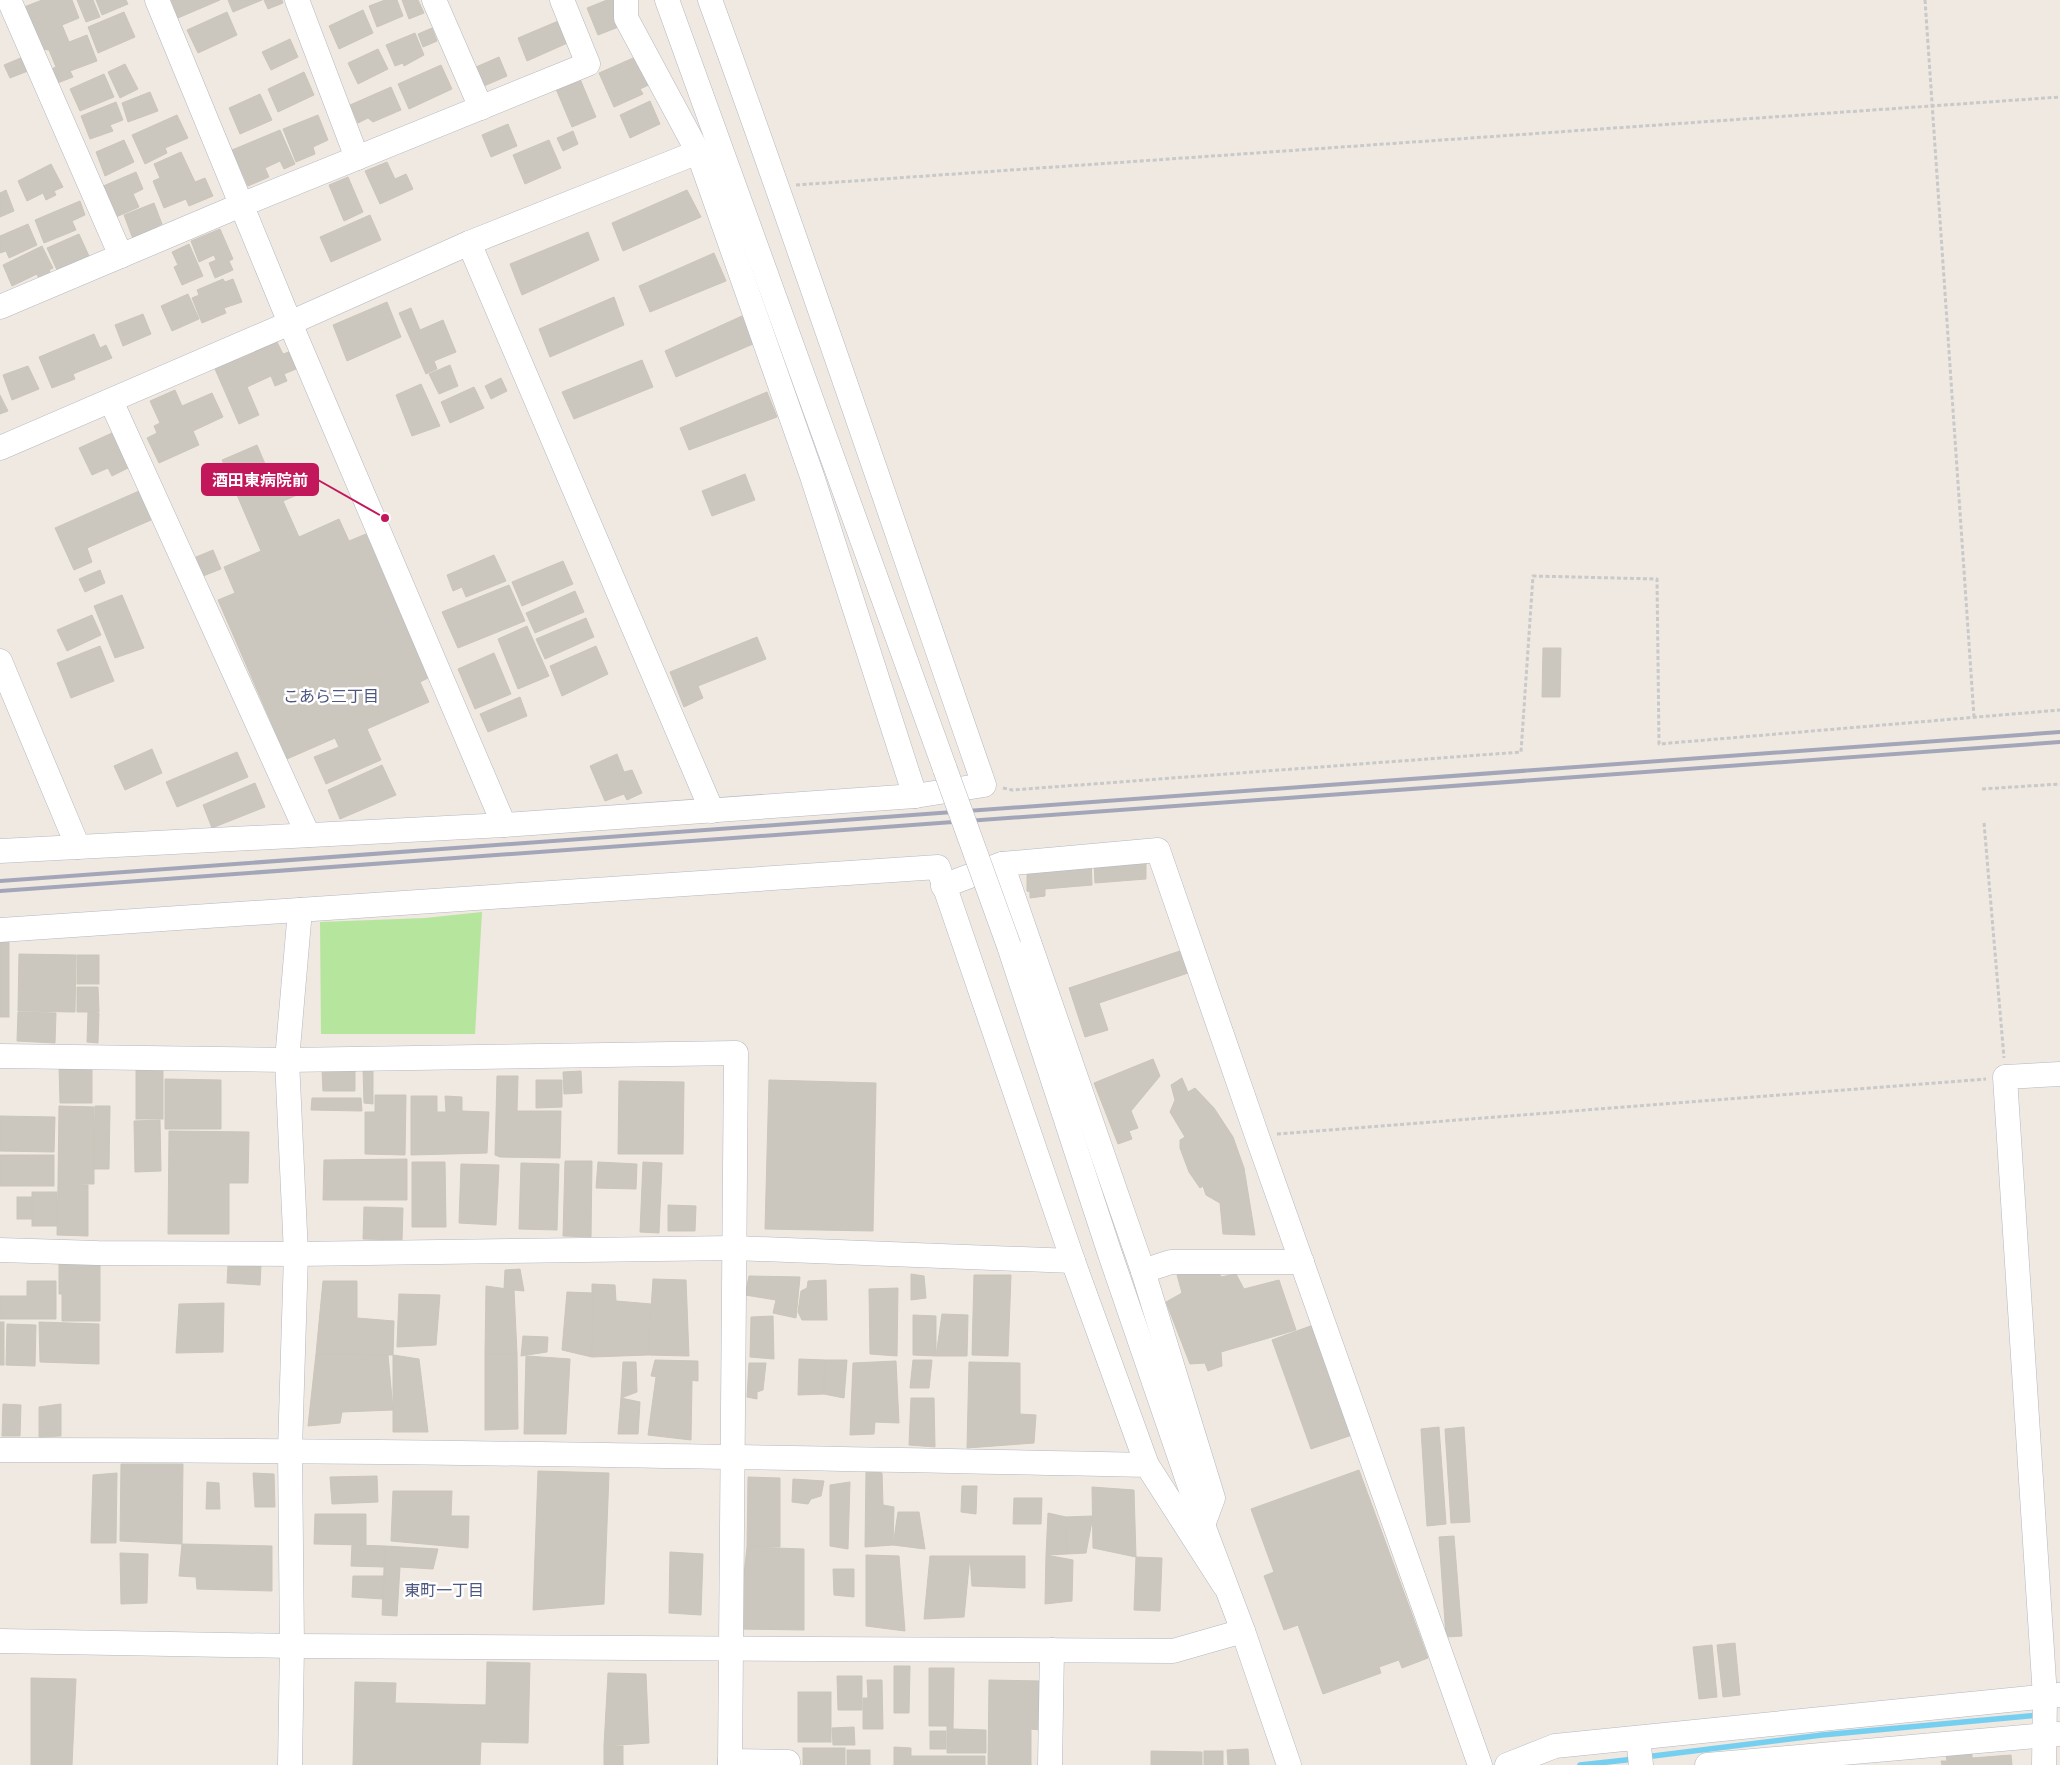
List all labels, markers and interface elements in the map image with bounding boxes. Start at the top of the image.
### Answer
callout: 酒田東病院前 [202,464,318,495]
text: 酒田東病院前 [212,469,308,492]
district label: こあら三丁目 [283,685,379,708]
district label: 東町一丁目 [404,1579,484,1602]

